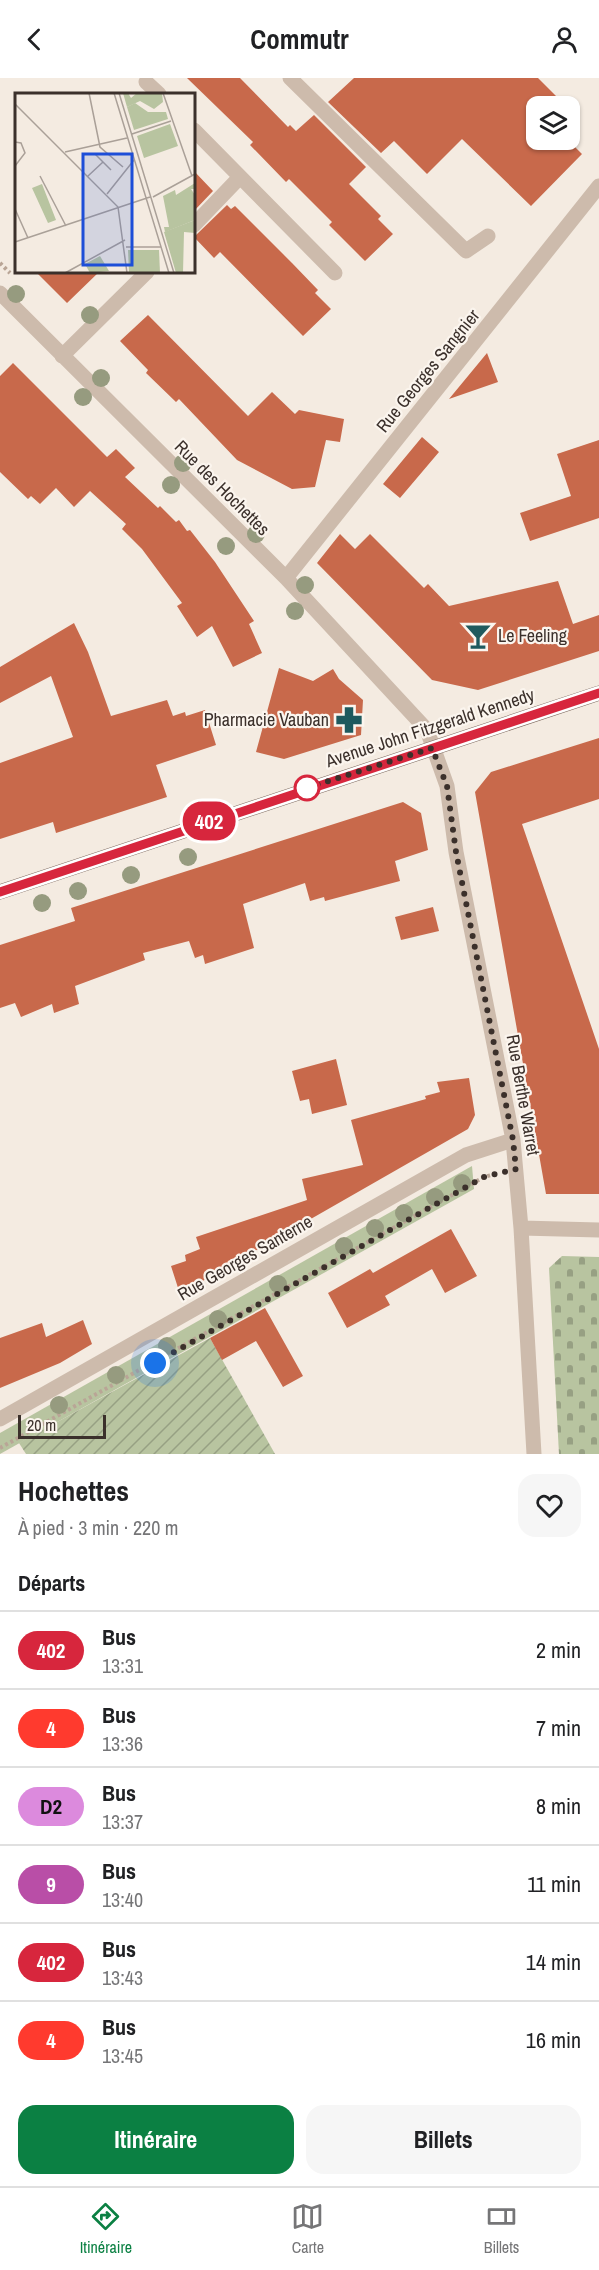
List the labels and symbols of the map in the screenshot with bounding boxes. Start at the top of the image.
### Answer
inset map [15,93,195,273]
street label: Rue Georges Sangnier [370,304,485,438]
street label: Rue des Hochettes [169,434,276,541]
bar icon: Le Feeling [463,621,493,651]
place label: Le Feeling [498,623,568,648]
street label: Avenue John Fitzgerald Kennedy [321,682,538,773]
pharmacy icon: Pharmacie Vauban [334,705,364,735]
place label: Pharmacie Vauban [204,707,329,732]
unlabelled marker [294,775,320,801]
line badge: 402 [174,802,244,840]
street label: Rue Berthe Warret [501,1032,546,1157]
street label: Rue Georges Santerne [173,1209,317,1306]
your location [140,1348,170,1378]
scale bar [18,1412,106,1440]

